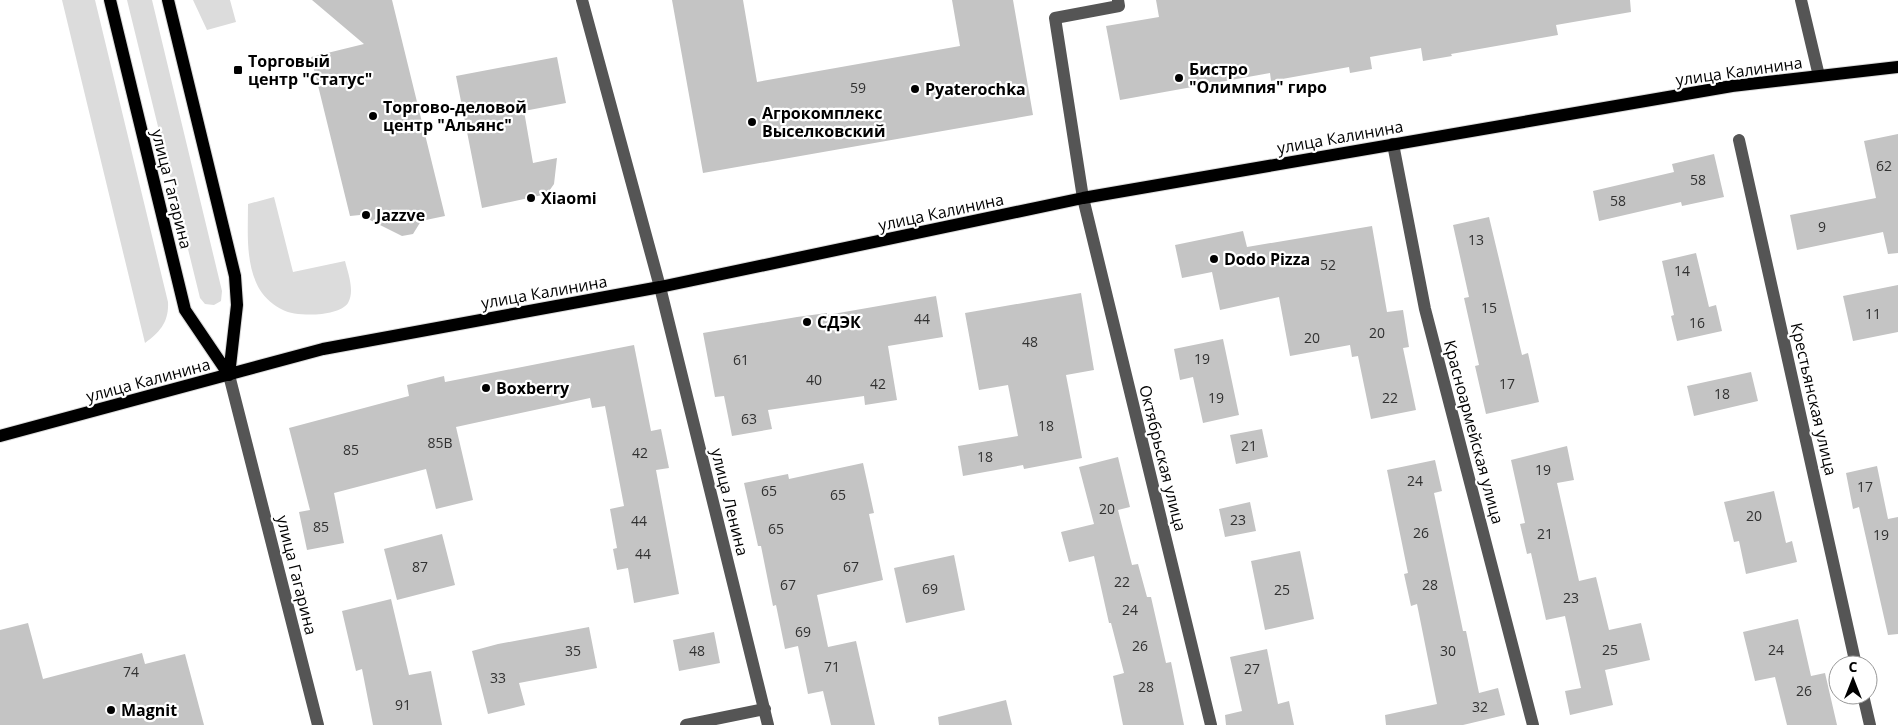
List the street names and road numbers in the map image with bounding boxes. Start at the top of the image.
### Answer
street label: улица Калинина [1674,51,1804,91]
street label: улица Калинина [1275,115,1405,159]
street label: улица Гагарина [147,127,197,251]
street label: улица Калинина [876,188,1006,236]
street label: улица Калинина [479,270,609,314]
street label: Крестьянская улица [1786,320,1842,478]
street label: Красноармейская улица [1439,338,1509,526]
street label: улица Калинина [83,353,213,407]
street label: Октябрьская улица [1134,383,1192,533]
street label: улица Ленина [706,446,754,558]
street label: улица Гагарина [272,513,322,637]

